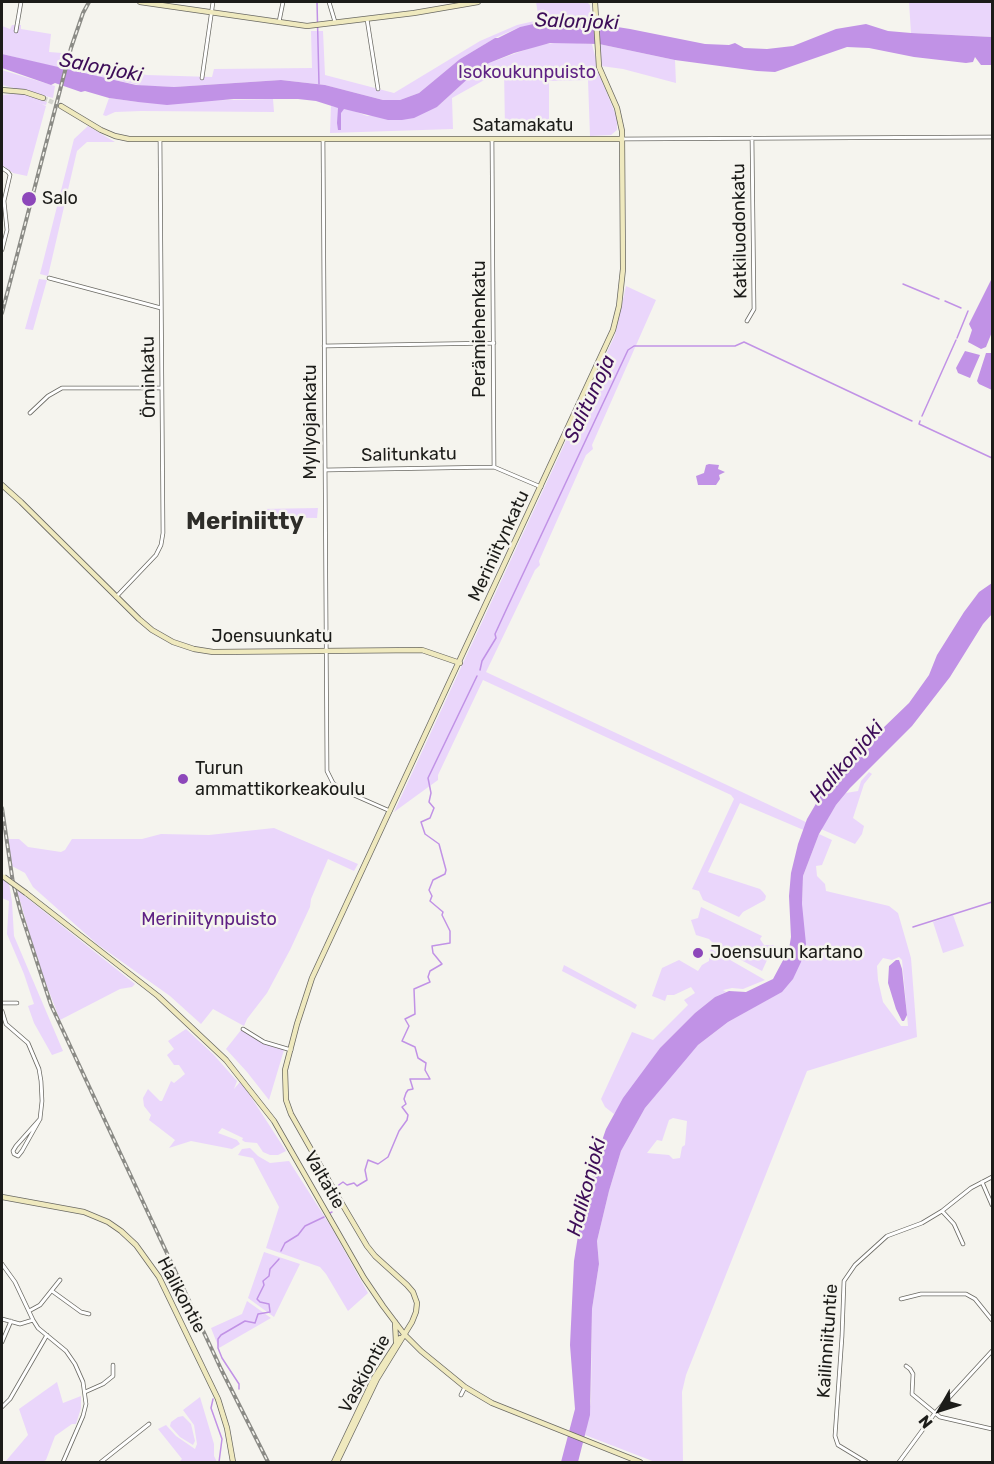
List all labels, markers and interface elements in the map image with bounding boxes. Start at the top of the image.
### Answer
water label: Salonjoki [534,9,620,35]
water label: Salonjoki [57,48,145,88]
park label: Isokoukunpuisto [458,62,596,84]
street label: Satamakatu [473,115,573,137]
street label: Katkiluodonkatu [728,163,752,299]
place label: Salo [42,188,78,210]
marker: Salo [20,190,38,208]
street label: Perämiehenkatu [469,260,491,398]
street label: Örninkatu [137,336,161,418]
water label: Salitunoja [559,351,621,447]
street label: Myllyojankatu [300,364,322,480]
street label: Salitunkatu [361,443,457,467]
street label: Meriniitynkatu [464,487,534,605]
district label: Meriniitty [186,508,304,536]
street label: Joensuunkatu [211,626,333,648]
water label: Halikonjoki [805,716,889,808]
place label: Turun ammattikorkeakoulu [195,758,365,800]
marker: Turun ammattikorkeakoulu [176,772,190,786]
park label: Meriniitynpuisto [141,909,277,931]
place label: Joensuun kartano [710,942,863,964]
marker: Joensuun kartano [691,946,705,960]
water label: Halikonjoki [562,1135,612,1239]
street label: Valtatie [299,1147,349,1213]
street label: Halikontie [152,1253,210,1337]
street label: Kailinniituntie [813,1283,843,1399]
street label: Vaskiontie [335,1331,395,1417]
north arrow [910,1380,970,1440]
text: N [915,1411,937,1432]

